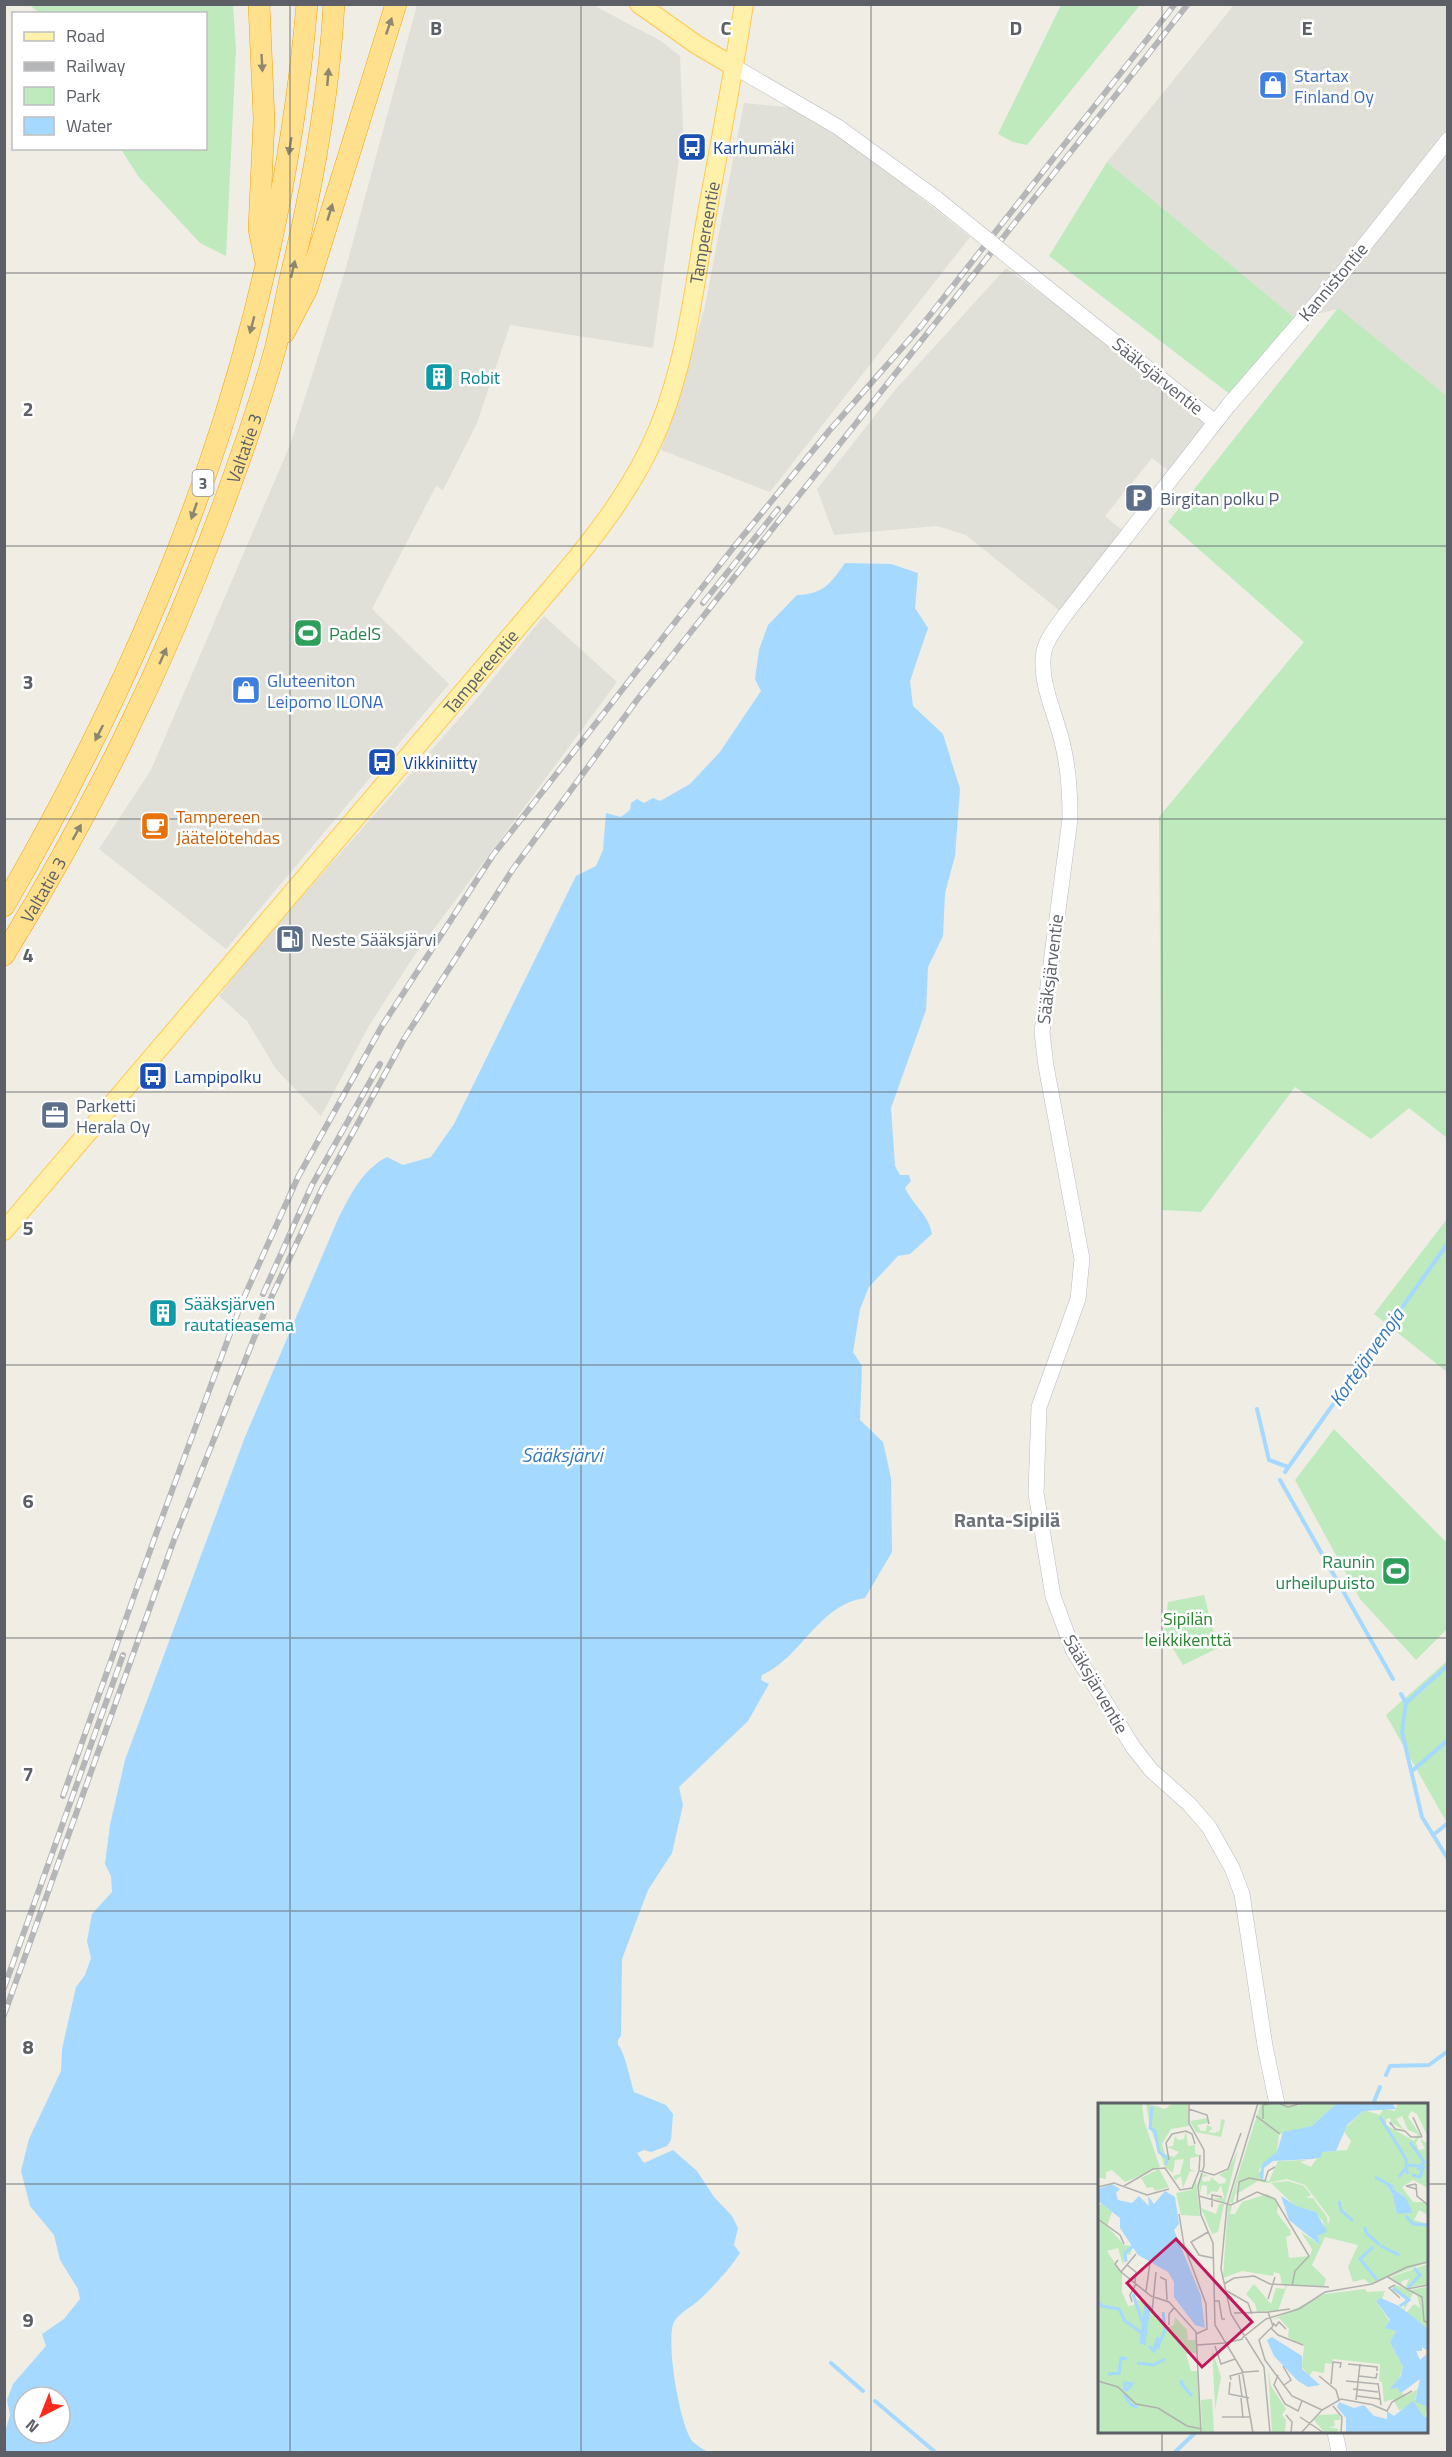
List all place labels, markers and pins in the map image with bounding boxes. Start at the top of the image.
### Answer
place label: Startax Finland Oy [1294,62,1374,110]
shop icon: Startax Finland Oy [1257,69,1289,101]
bus stop icon: Karhumäki [676,131,708,163]
place label: Karhumäki [713,134,794,161]
building icon: Robit [423,361,455,393]
place label: Robit [460,364,501,391]
parking icon: Birgitan polku P [1123,482,1155,514]
place label: Birgitan polku P [1160,485,1280,512]
sports icon: PadelS [292,617,324,649]
place label: PadelS [329,620,381,647]
place label: Gluteeniton Leipomo ILONA [267,667,384,715]
shop icon: Gluteeniton Leipomo ILONA [230,674,262,706]
bus stop icon: Vikkiniitty [366,746,398,778]
place label: Vikkiniitty [403,749,478,776]
place label: Tampereen Jäätelötehdas [176,803,280,851]
cafe icon: Tampereen Jäätelötehdas [139,810,171,842]
fuel station icon: Neste Sääksjärvi [274,923,306,955]
place label: Neste Sääksjärvi [311,926,436,953]
bus stop icon: Lampipolku [137,1060,169,1092]
place label: Lampipolku [174,1063,261,1090]
place label: Parketti Herala Oy [76,1092,150,1140]
office icon: Parketti Herala Oy [39,1099,71,1131]
place label: Sääksjärven rautatieasema [184,1290,294,1338]
building icon: Sääksjärven rautatieasema [147,1297,179,1329]
place label: Raunin urheilupuisto [1276,1548,1375,1596]
sports icon: Raunin urheilupuisto [1380,1555,1412,1587]

